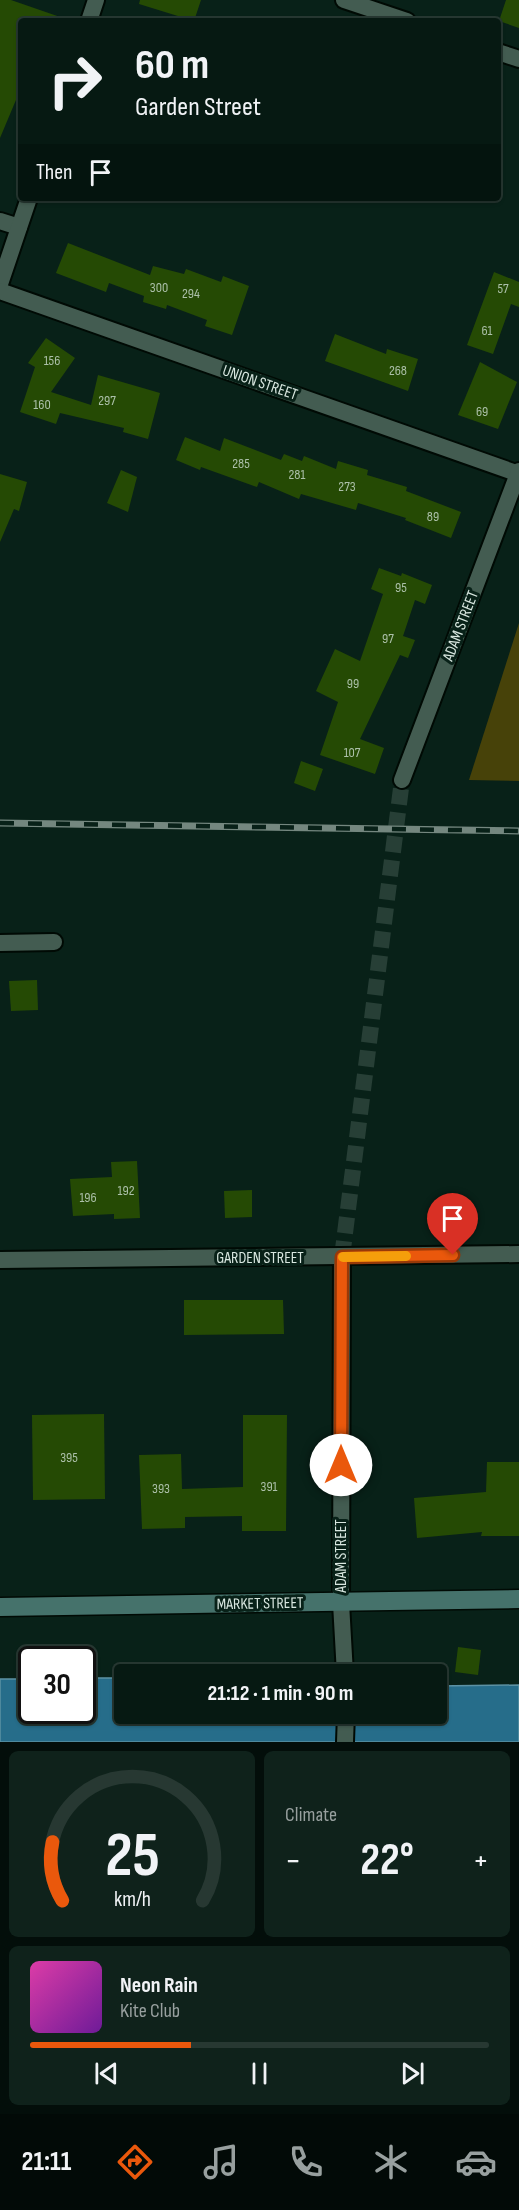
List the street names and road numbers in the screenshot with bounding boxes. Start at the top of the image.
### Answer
street label: UNION STREET [220,361,301,405]
street label: ADAM STREET [439,588,483,665]
street label: GARDEN STREET [216,1249,304,1268]
street label: ADAM STREET [332,1519,351,1594]
street label: MARKET STREET [216,1594,304,1614]

